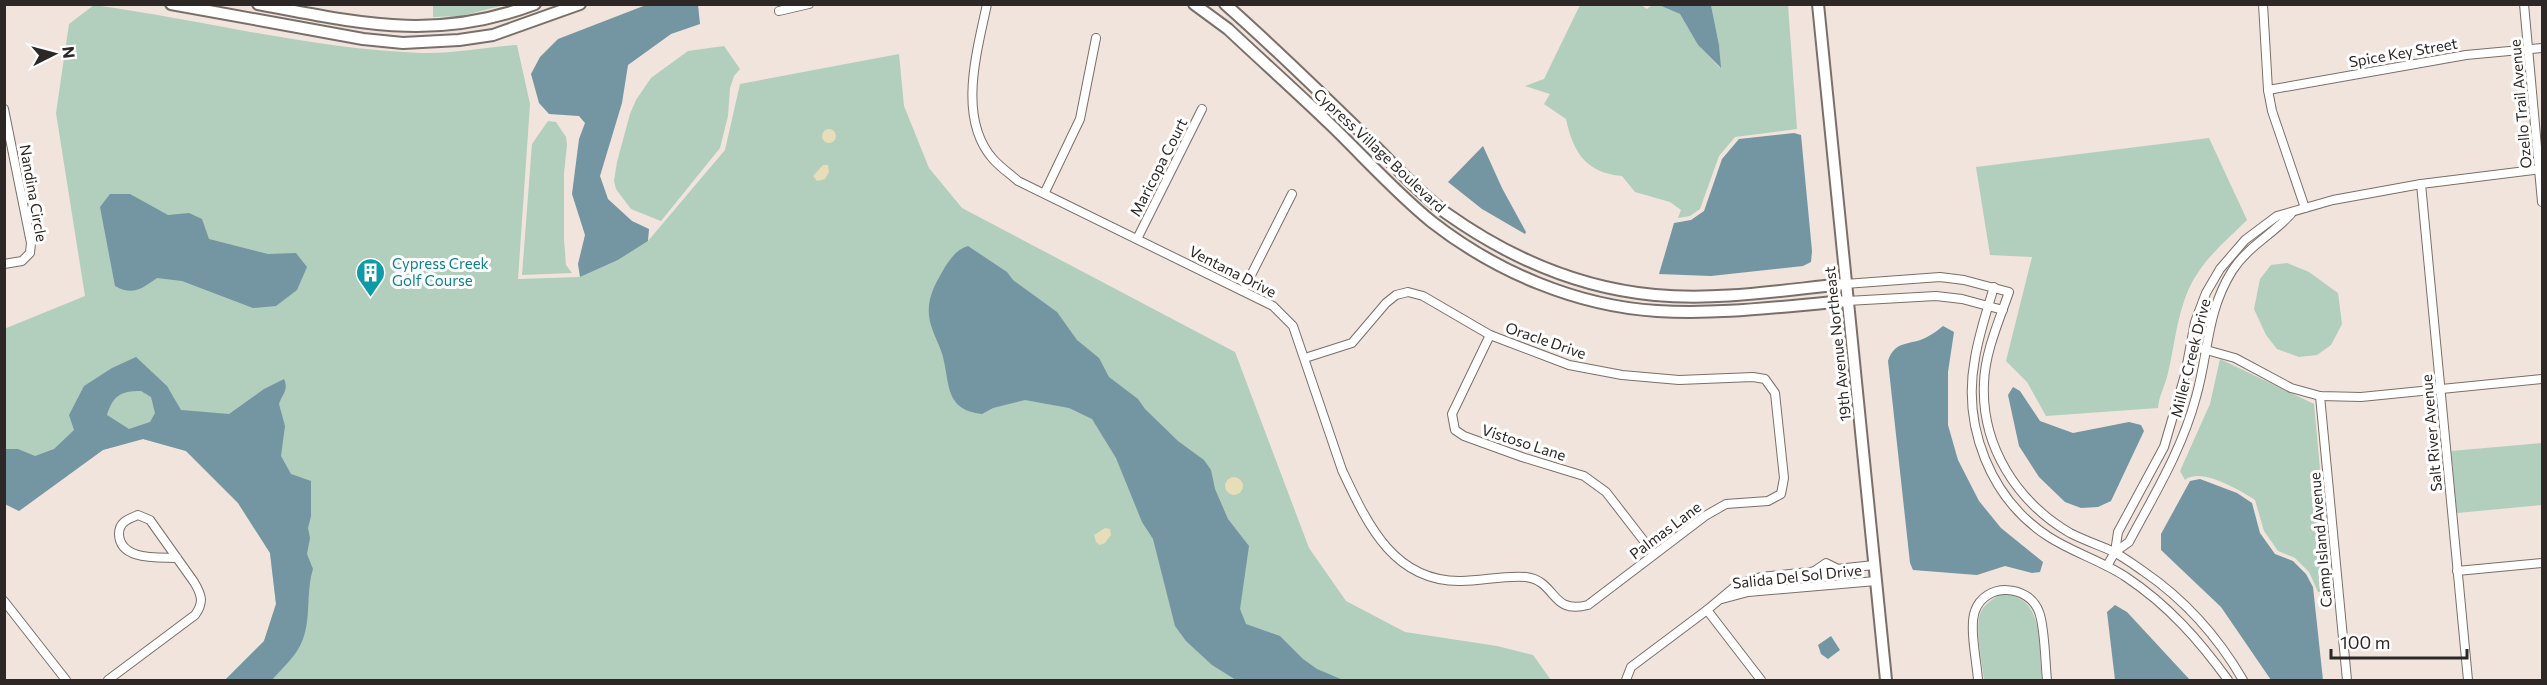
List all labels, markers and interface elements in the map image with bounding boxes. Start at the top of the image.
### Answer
north arrow [24,24,84,84]
street label: Spice Key Street [2347,34,2459,70]
street label: Ozello Trail Avenue [2505,39,2535,169]
text: N [59,45,79,59]
street label: Cypress Village Boulevard [1310,84,1450,216]
street label: Maricopa Court [1126,115,1190,219]
street label: Nandina Circle [17,143,51,243]
street label: Ventana Drive [1186,241,1280,301]
place label: Cypress Creek Golf Course [392,254,489,289]
building icon: Cypress Creek Golf Course [355,256,387,298]
street label: 19th Avenue Northeast [1820,266,1854,422]
street label: Miller Creek Drive [2167,297,2213,419]
street label: Oracle Drive [1503,318,1589,362]
street label: Salt River Avenue [2417,374,2445,492]
street label: Vistoso Lane [1480,420,1568,464]
street label: Camp Island Avenue [2305,472,2335,608]
street label: Palmas Lane [1626,497,1704,563]
street label: Salida Del Sol Drive [1731,560,1863,592]
scale bar [2331,622,2468,660]
text: 100 m [2340,631,2390,653]

